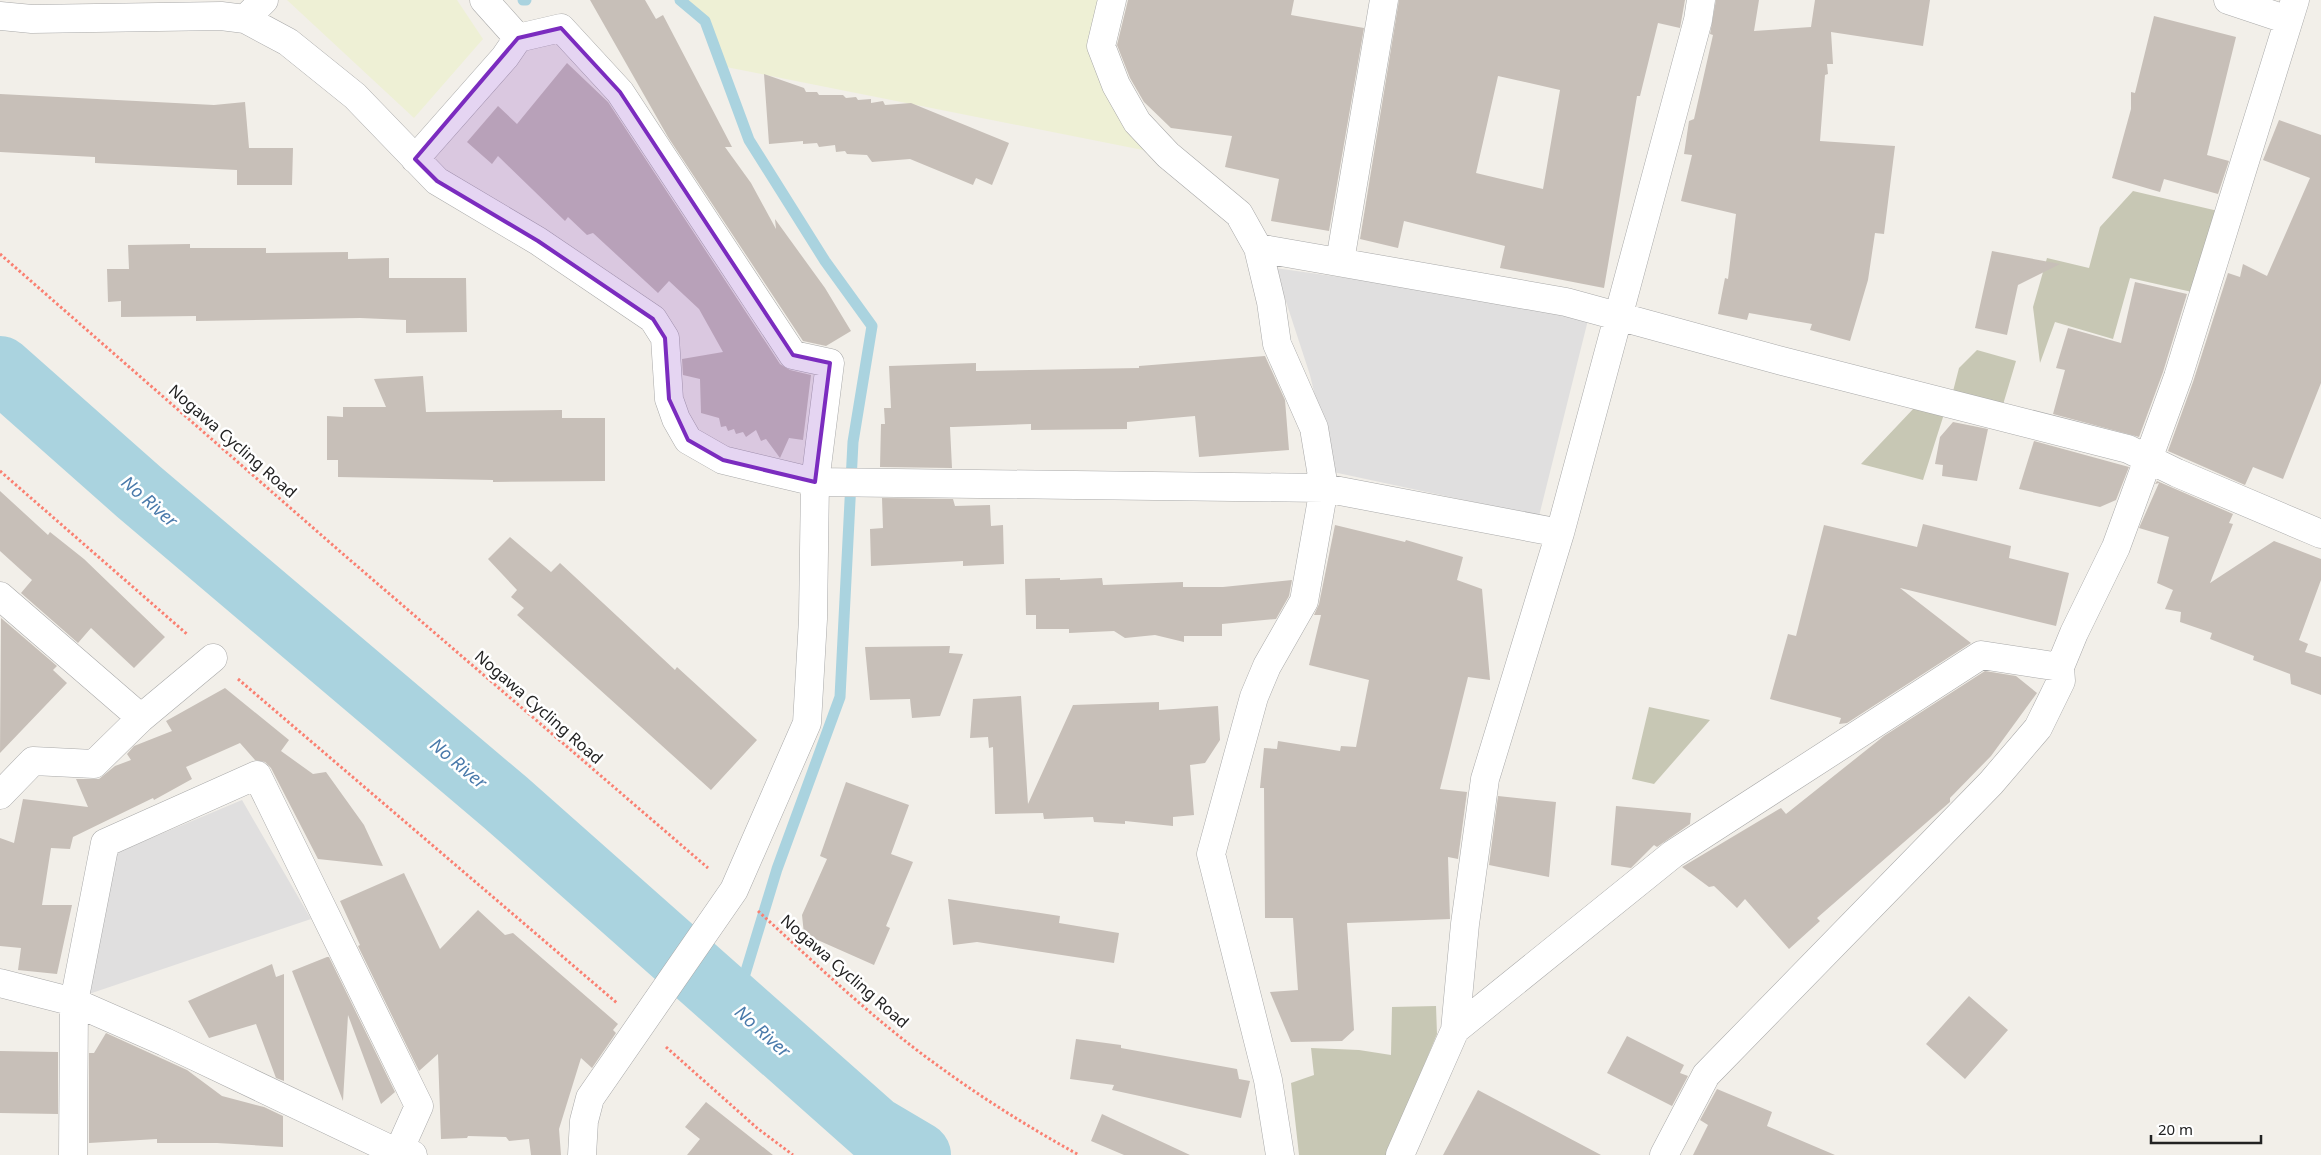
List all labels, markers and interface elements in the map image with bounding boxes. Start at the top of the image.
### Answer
street label: Nogawa Cycling Road [164,379,302,503]
water label: No River [117,470,184,533]
street label: Nogawa Cycling Road [470,645,608,769]
water label: No River [426,732,493,794]
street label: Nogawa Cycling Road [776,909,914,1033]
water label: No River [730,1000,797,1063]
scale bar [2151,1112,2261,1144]
text: 20 m [2158,1119,2193,1139]

